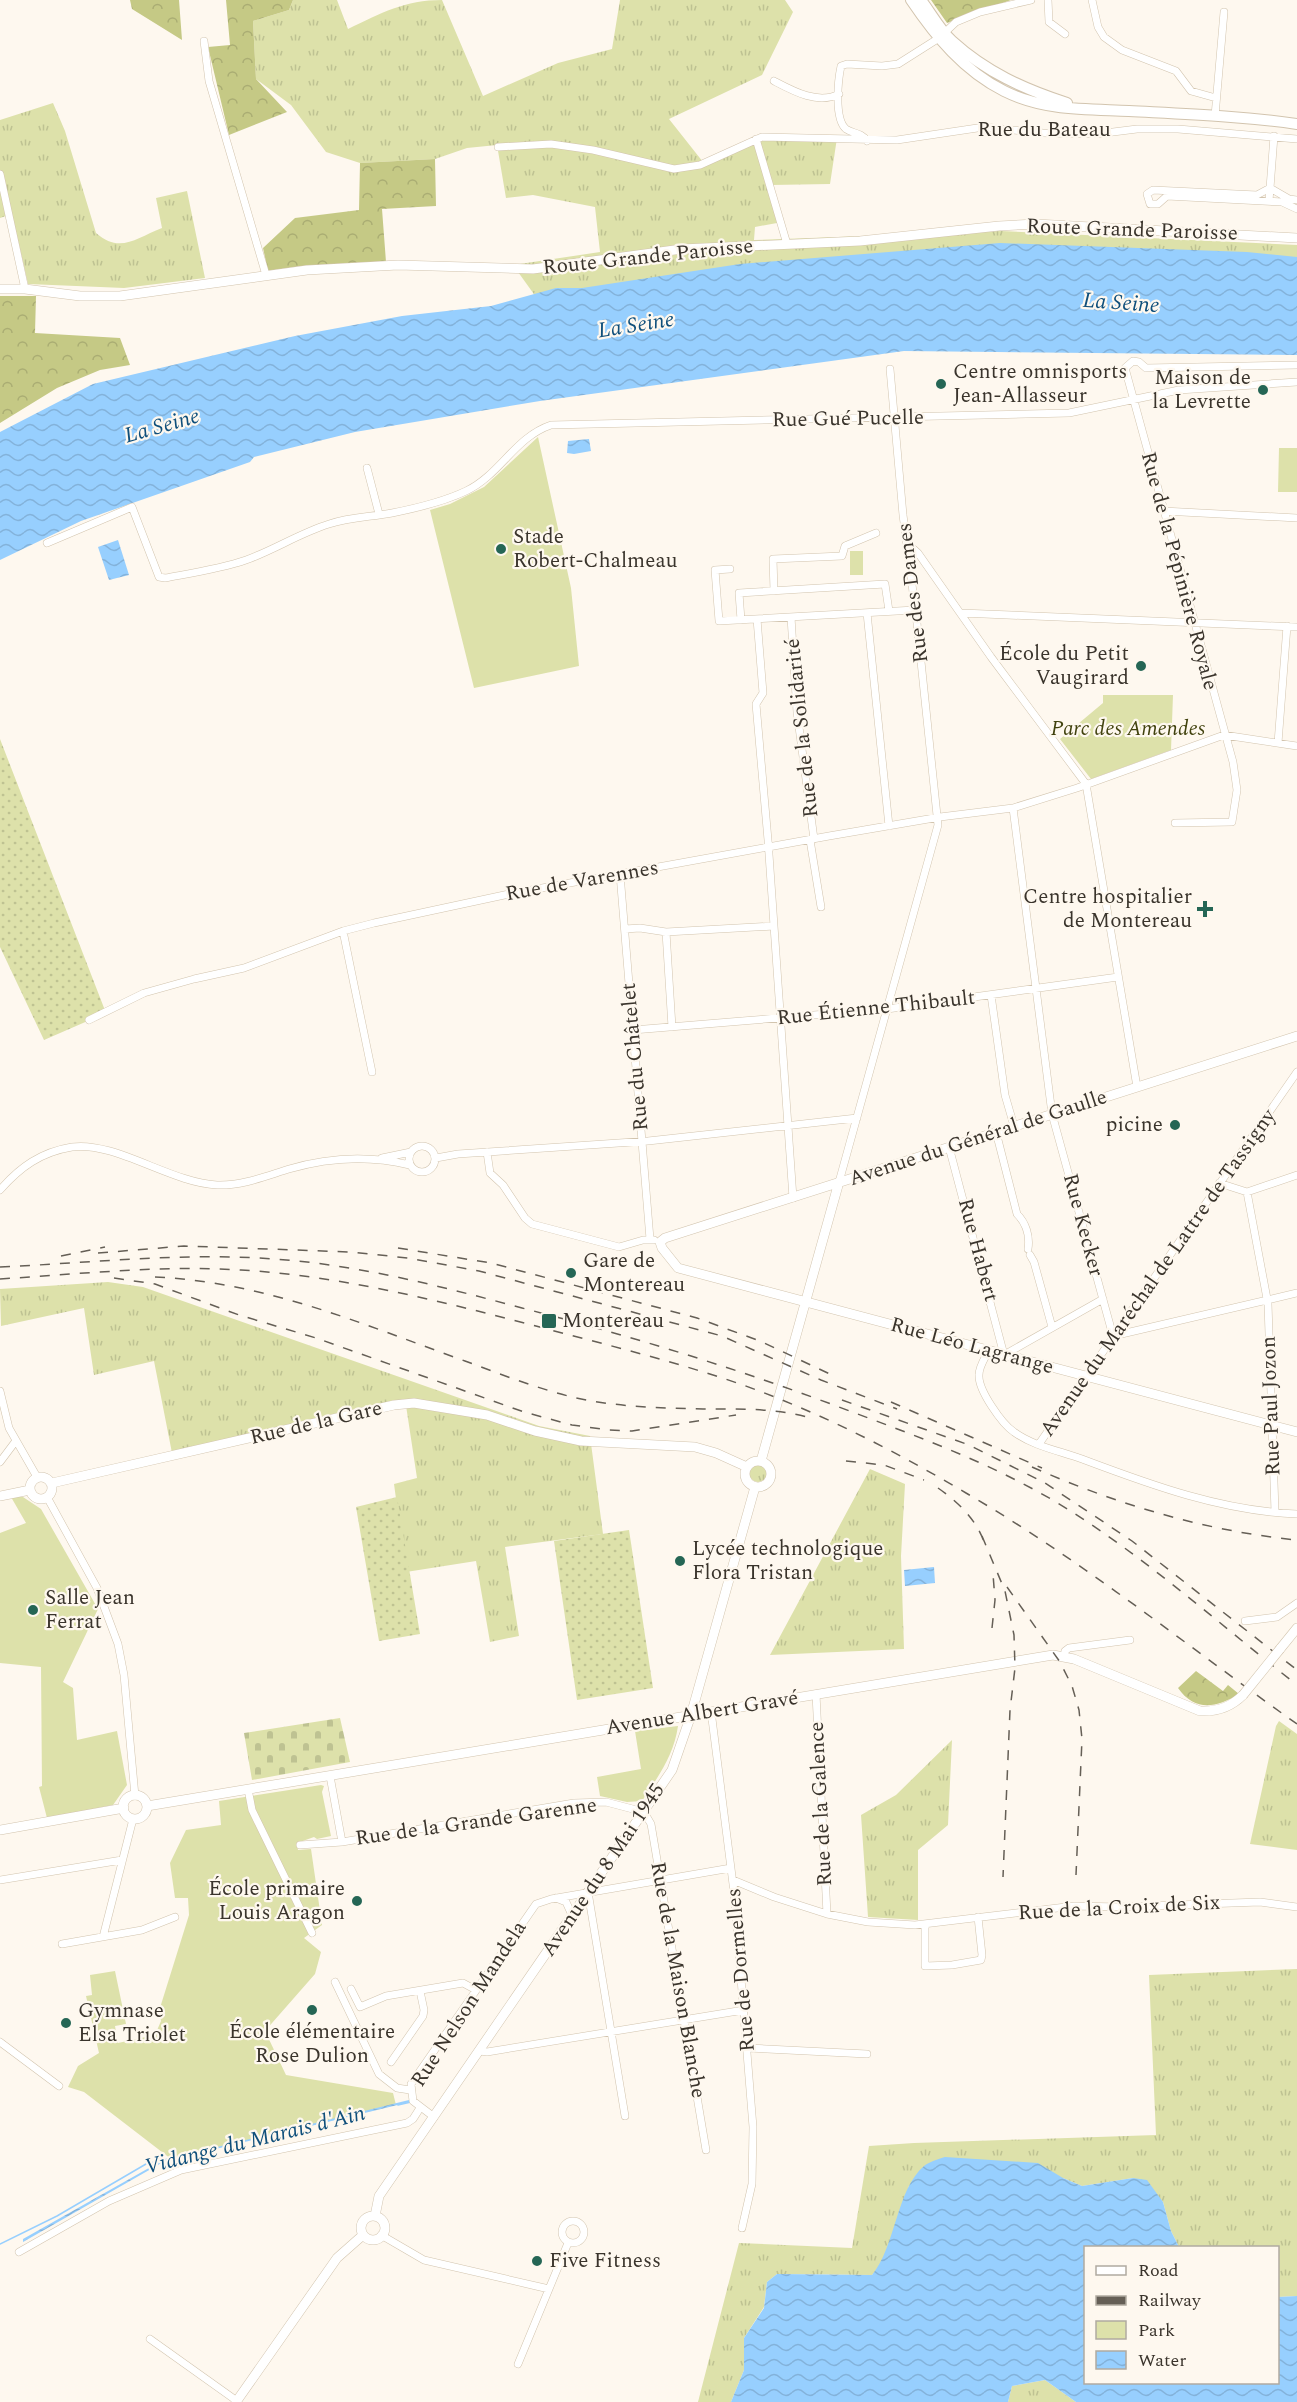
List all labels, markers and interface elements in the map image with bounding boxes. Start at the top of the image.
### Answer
street label: Rue du Bateau [977,114,1111,146]
street label: Route Grande Paroisse [1026,210,1238,250]
street label: Route Grande Paroisse [541,230,755,284]
water label: La Seine [1081,284,1161,322]
water label: La Seine [595,303,677,347]
place label: Centre omnisports Jean-Allasseur [953,356,1127,412]
place label: Maison de la Levrette [1152,362,1251,418]
marker: Centre omnisports Jean-Allasseur [934,377,948,391]
marker: Maison de la Levrette [1256,383,1270,397]
water label: La Seine [120,400,204,452]
street label: Rue Gué Pucelle [772,402,924,436]
street label: Rue de la Pépinière Royale [1132,448,1226,694]
place label: Stade Robert-Chalmeau [513,521,678,577]
street label: Rue des Dames [889,521,937,665]
marker: Stade Robert-Chalmeau [494,542,508,556]
street label: Rue de la Solidarité [777,637,827,819]
place label: École du Petit Vaugirard [999,638,1129,694]
marker: École du Petit Vaugirard [1134,659,1148,673]
park label: Parc des Amendes [1051,713,1206,745]
street label: Rue de Varennes [503,852,661,910]
place label: Centre hospitalier de Montereau [1023,881,1192,937]
marker: Centre hospitalier de Montereau [1196,900,1214,918]
street label: Rue du Châtelet [613,981,657,1133]
street label: Rue Étienne Thibault [775,982,977,1034]
street label: Avenue du Général de Gaulle [845,1081,1111,1195]
street label: Avenue du Maréchal de Lattre de Tassigny [1032,1102,1285,1444]
place label: picine [1106,1109,1163,1141]
marker: picine [1168,1118,1182,1132]
street label: Rue Kecker [1054,1170,1112,1280]
street label: Rue Habert [949,1195,1007,1305]
place label: Gare de Montereau [583,1245,685,1301]
marker: Gare de Montereau [564,1266,578,1280]
place label: Montereau [562,1305,664,1337]
street label: Rue Léo Lagrange [887,1309,1057,1383]
marker: Montereau [540,1312,558,1330]
street label: Rue Paul Jozon [1253,1336,1289,1476]
street label: Rue de la Gare [247,1392,385,1454]
place label: Lycée technologique Flora Tristan [692,1533,883,1589]
marker: Lycée technologique Flora Tristan [673,1554,687,1568]
place label: Salle Jean Ferrat [45,1582,135,1638]
marker: Salle Jean Ferrat [26,1603,40,1617]
street label: Avenue Albert Gravé [603,1682,801,1744]
street label: Rue de la Galence [801,1721,841,1887]
street label: Avenue du 8 Mai 1945 [533,1777,673,1963]
street label: Rue de la Grande Garenne [353,1789,599,1855]
street label: Rue de la Maison Blanche [641,1859,715,2101]
place label: École primaire Louis Aragon [208,1873,345,1929]
street label: Rue de Dormelles [718,1887,764,2053]
street label: Rue de la Croix de Six [1017,1887,1221,1929]
marker: École primaire Louis Aragon [350,1894,364,1908]
street label: Rue Nelson Mandela [403,1914,535,2094]
place label: Gymnase Elsa Triolet [78,1995,186,2051]
marker: École élémentaire Rose Dulion [305,2003,319,2017]
marker: Gymnase Elsa Triolet [59,2016,73,2030]
place label: École élémentaire Rose Dulion [229,2016,395,2072]
water label: Vidange du Marais d'Ain [141,2097,369,2183]
place label: Five Fitness [549,2245,661,2277]
legend [1084,2246,1279,2384]
marker: Five Fitness [530,2254,544,2268]
text: Road [1138,2257,1179,2284]
text: Railway [1138,2287,1202,2314]
text: Park [1138,2317,1175,2344]
text: Water [1138,2347,1186,2374]

